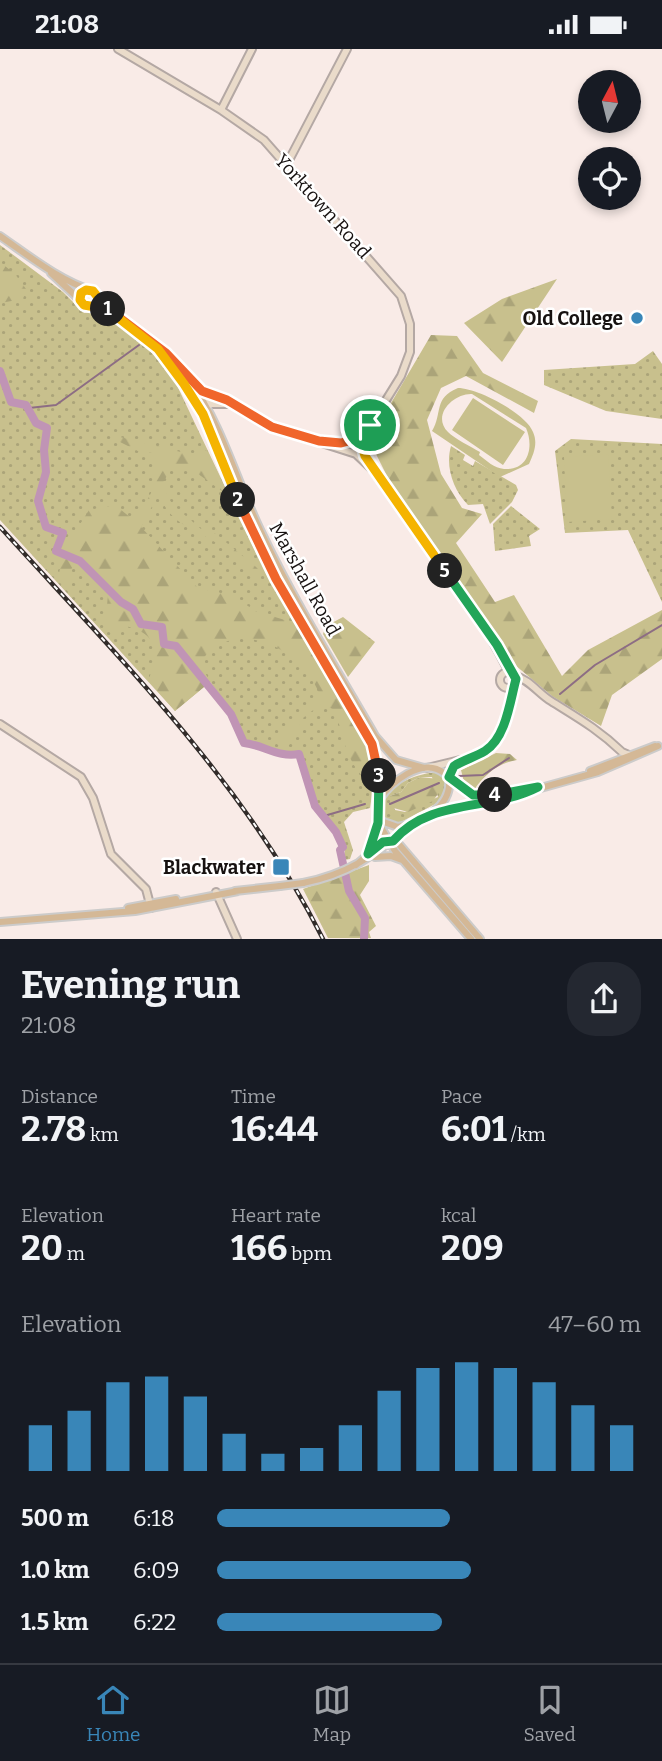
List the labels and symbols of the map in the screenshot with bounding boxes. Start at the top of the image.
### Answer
north arrow [578,70,640,133]
street label: Yorktown Road [270,149,376,263]
pin: 1 [90,292,126,327]
place label: Old College [523,307,623,330]
marker: Old College [629,310,645,326]
pin [340,395,400,455]
pin: 2 [220,483,256,517]
street label: Marshall Road [264,518,346,640]
pin: 5 [428,553,462,589]
pin: 3 [362,759,396,793]
pin: 4 [477,777,512,813]
place label: Blackwater [163,856,265,879]
marker: Blackwater [271,857,291,877]

